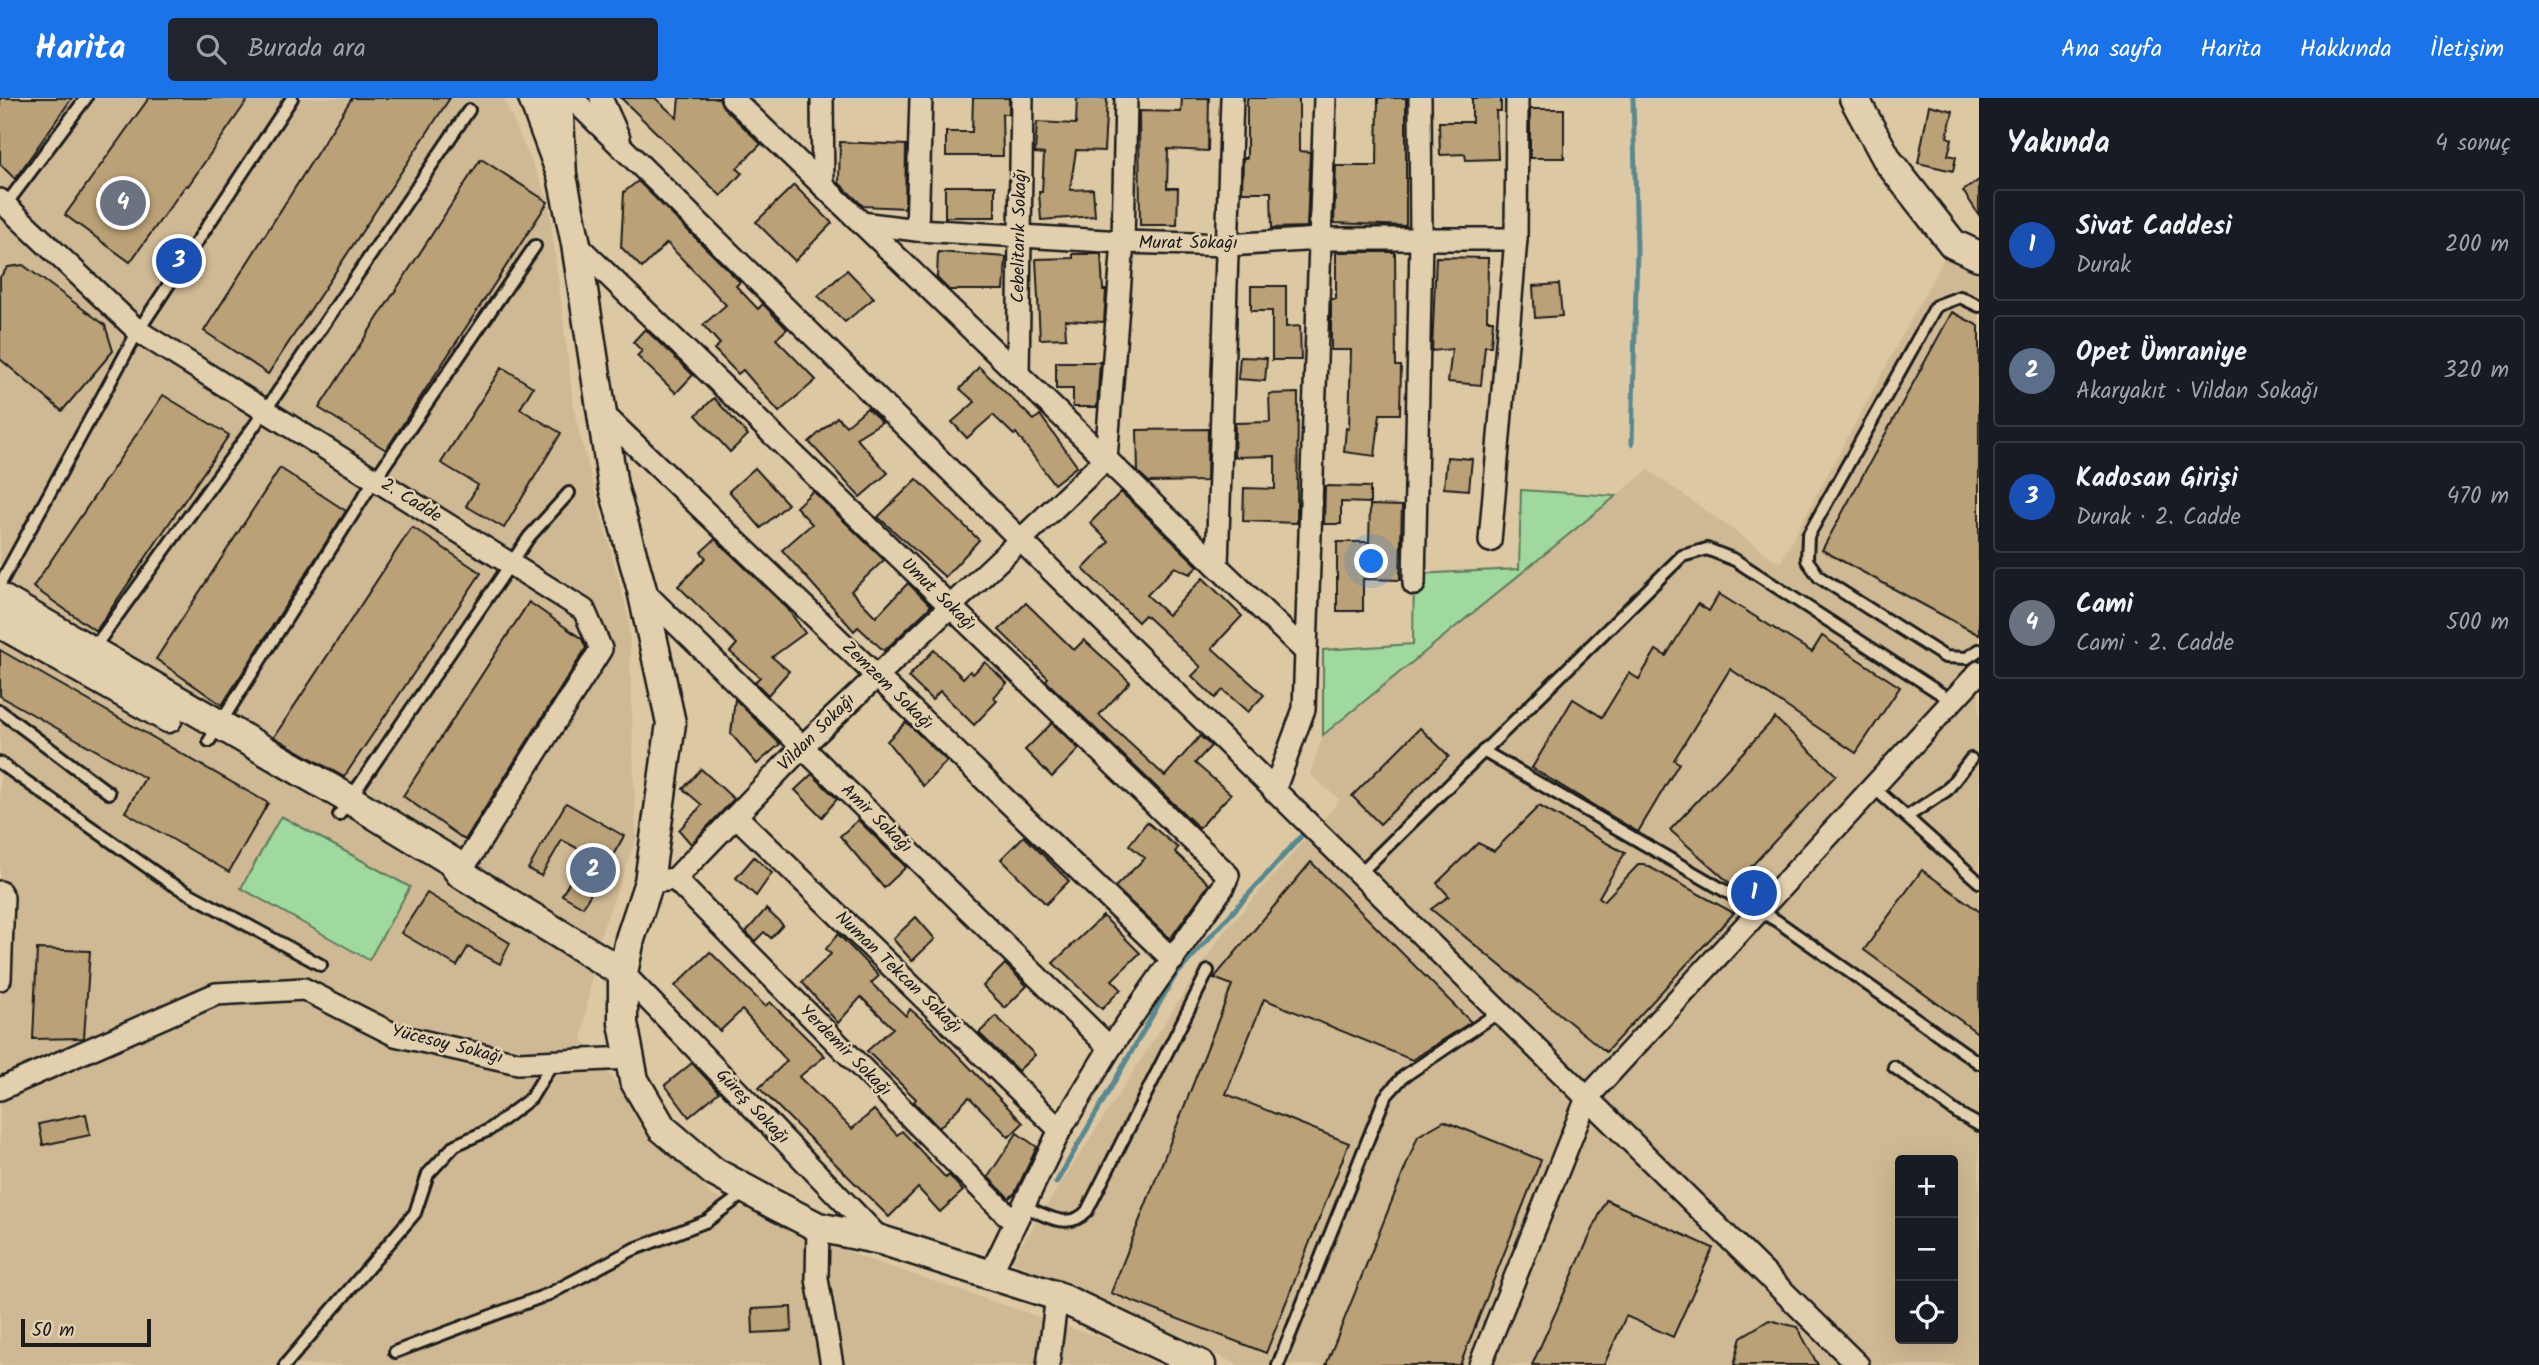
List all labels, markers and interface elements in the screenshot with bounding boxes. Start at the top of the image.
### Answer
search box [168,18,658,81]
text: Harita [35,23,126,76]
text: Burada ara [248,28,366,70]
icon: search [192,30,230,68]
text: Ana sayfa [2061,30,2162,69]
text: Harita [2200,30,2262,69]
text: Hakkında [2300,30,2392,69]
text: İletişim [2430,30,2504,69]
text: Yakında [2007,120,2110,168]
text: 4 sonuç [2435,126,2511,162]
street label: Cebelitarık Sokağı [1004,168,1036,304]
pin: 4 [100,177,146,229]
text: Sivat Caddesi [2076,206,2232,248]
text: 1 [2029,227,2035,263]
text: 200 m [2445,227,2509,263]
street label: Murat Sokağı [1138,229,1238,258]
pin: 3 [156,235,202,287]
text: Durak [2076,248,2131,284]
text: Opet Ümraniye [2076,332,2247,374]
text: 2 [2025,353,2039,389]
text: 320 m [2443,353,2509,389]
text: Akaryakıt · Vildan Sokağı [2076,374,2318,410]
text: Kadosan Girişi [2076,458,2238,500]
street label: 2. Cadde [375,471,447,531]
text: 3 [2026,479,2038,515]
text: 470 m [2447,479,2509,515]
text: Durak · 2. Cadde [2076,500,2241,536]
your location [1354,544,1388,578]
street label: Umut Sokağı [894,551,982,639]
text: Cami [2076,584,2133,626]
text: 4 [2026,605,2038,641]
text: 500 m [2446,605,2509,641]
text: Cami · 2. Cadde [2076,626,2234,662]
street label: Zemzem Sokağı [834,634,940,738]
street label: Vildan Sokağı [771,687,863,779]
street label: Amir Sokağı [833,777,919,861]
pin: 2 [570,844,616,896]
pin: 1 [1731,867,1777,919]
street label: Numan Tekcan Sokağı [828,904,968,1042]
street label: Yerdemir Sokağı [792,998,898,1104]
street label: Yücesoy Sokağı [388,1017,506,1073]
street label: Güreş Sokağı [708,1062,796,1152]
map controls [1895,1155,1958,1344]
button: + [1895,1155,1958,1218]
button: − [1895,1218,1958,1281]
button: locate [1895,1281,1958,1344]
scale bar [21,1316,150,1348]
text: 50 m [32,1316,74,1346]

